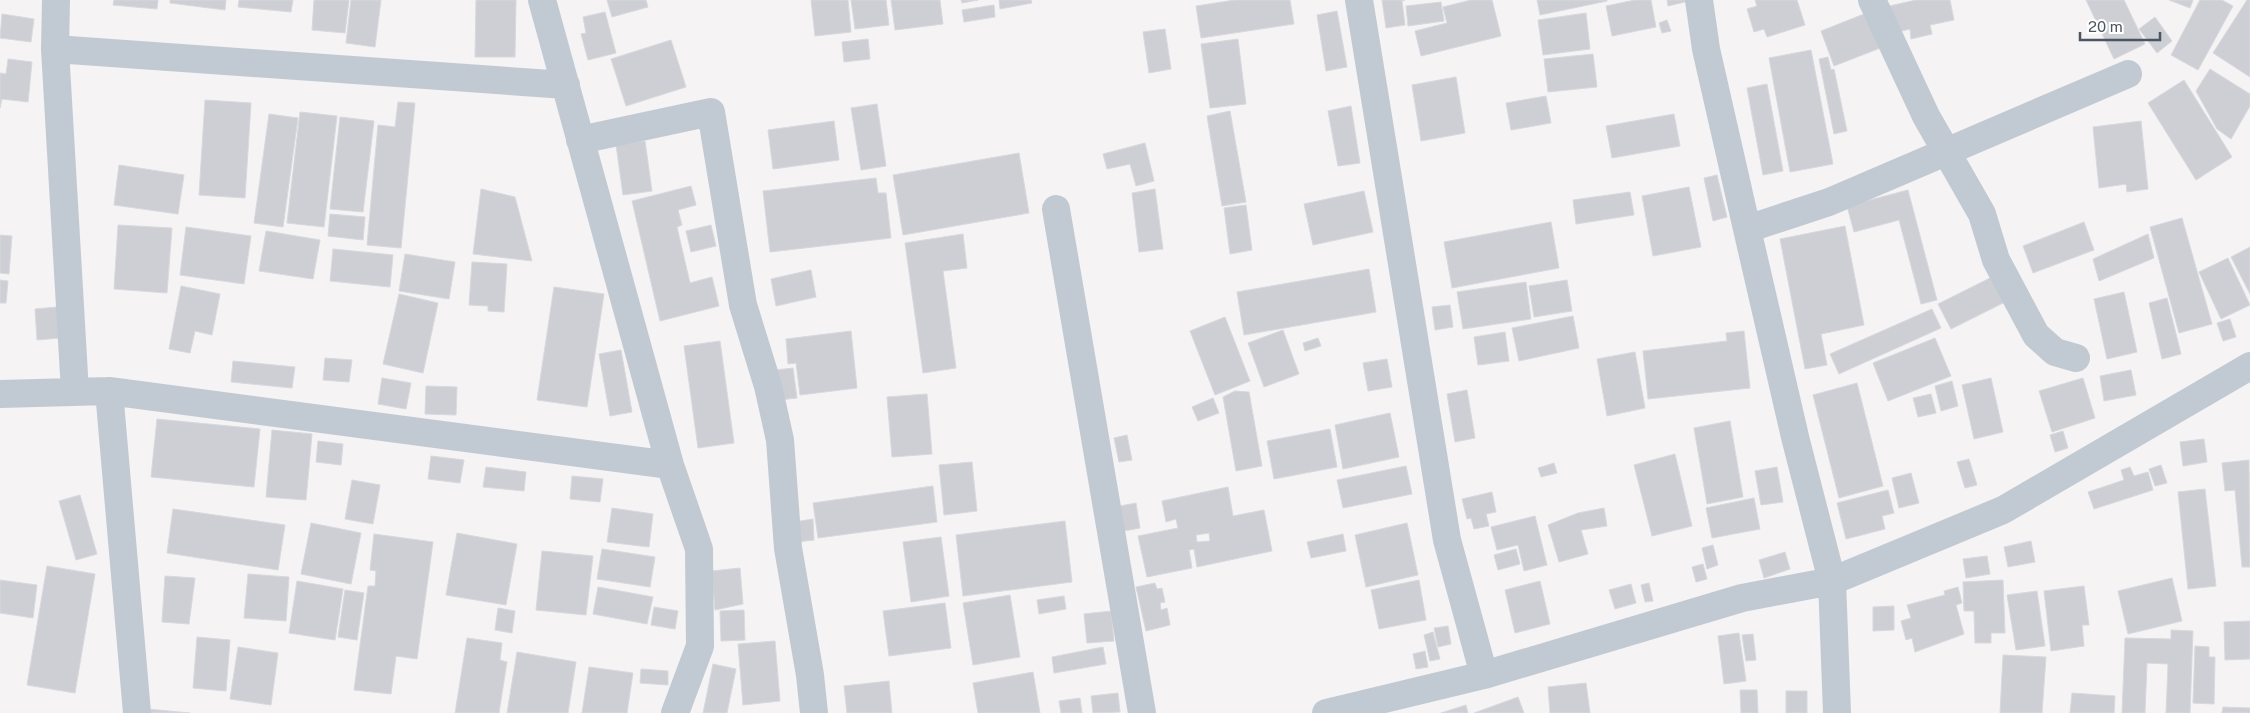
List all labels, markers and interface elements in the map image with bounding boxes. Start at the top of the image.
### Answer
scale bar [2080,10,2160,42]
text: 20 m [2088,18,2123,35]

